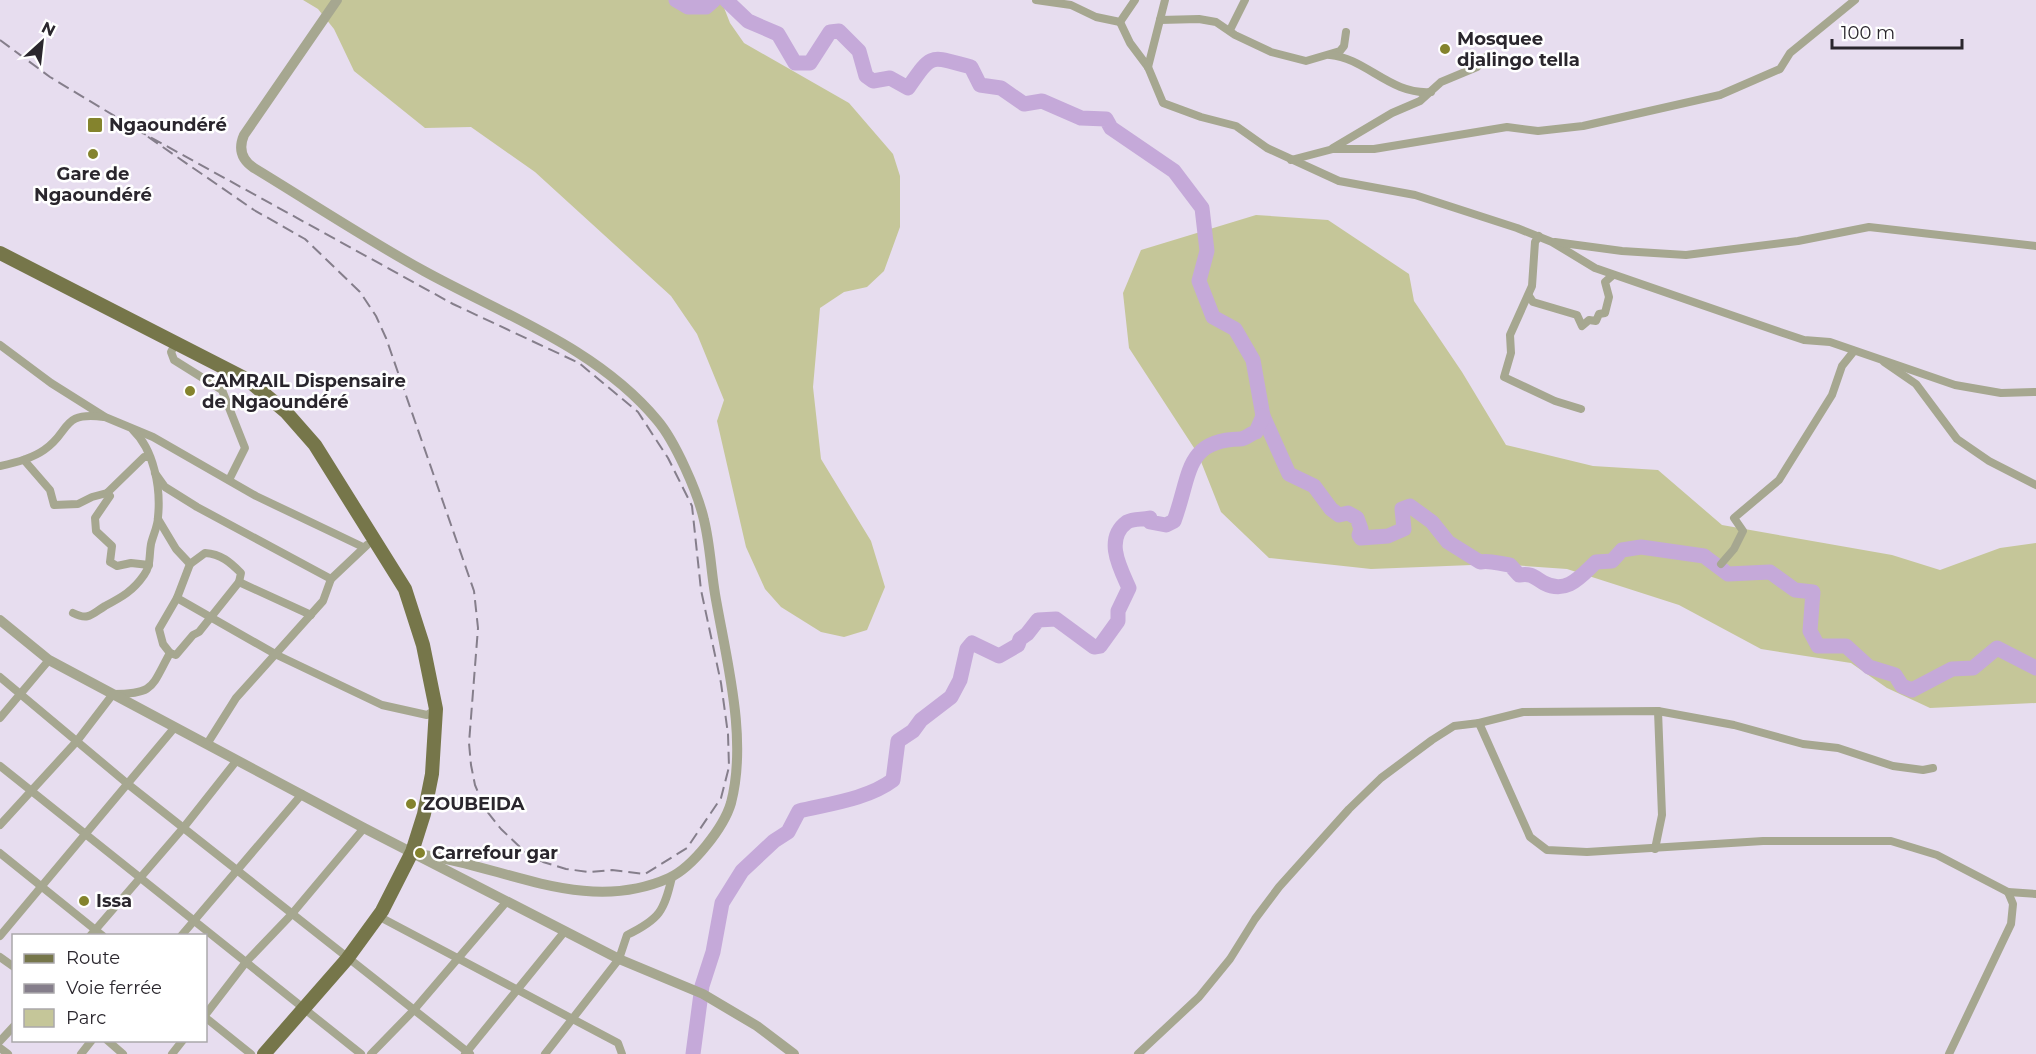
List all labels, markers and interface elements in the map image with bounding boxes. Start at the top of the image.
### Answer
north arrow [12,12,72,72]
scale bar [1832,12,1962,50]
text: N [39,18,59,40]
text: 100 m [1841,22,1895,44]
place label: Mosquee djalingo tella [1457,28,1580,71]
marker: Mosquee djalingo tella [1438,42,1452,56]
place label: Ngaoundéré [109,114,227,136]
marker: Ngaoundéré [86,116,104,134]
marker: Gare de Ngaoundéré [86,147,100,161]
place label: Gare de Ngaoundéré [34,163,152,206]
place label: CAMRAIL Dispensaire de Ngaoundéré [202,370,406,413]
marker: CAMRAIL Dispensaire de Ngaoundéré [183,384,197,398]
place label: ZOUBEIDA [423,793,525,815]
marker: ZOUBEIDA [404,797,418,811]
place label: Carrefour gar [432,842,558,864]
marker: Carrefour gar [413,846,427,860]
place label: Issa [96,890,132,912]
marker: Issa [77,894,91,908]
legend [12,934,207,1042]
text: Route [66,947,120,969]
text: Voie ferrée [66,977,162,999]
text: Parc [66,1007,106,1029]

